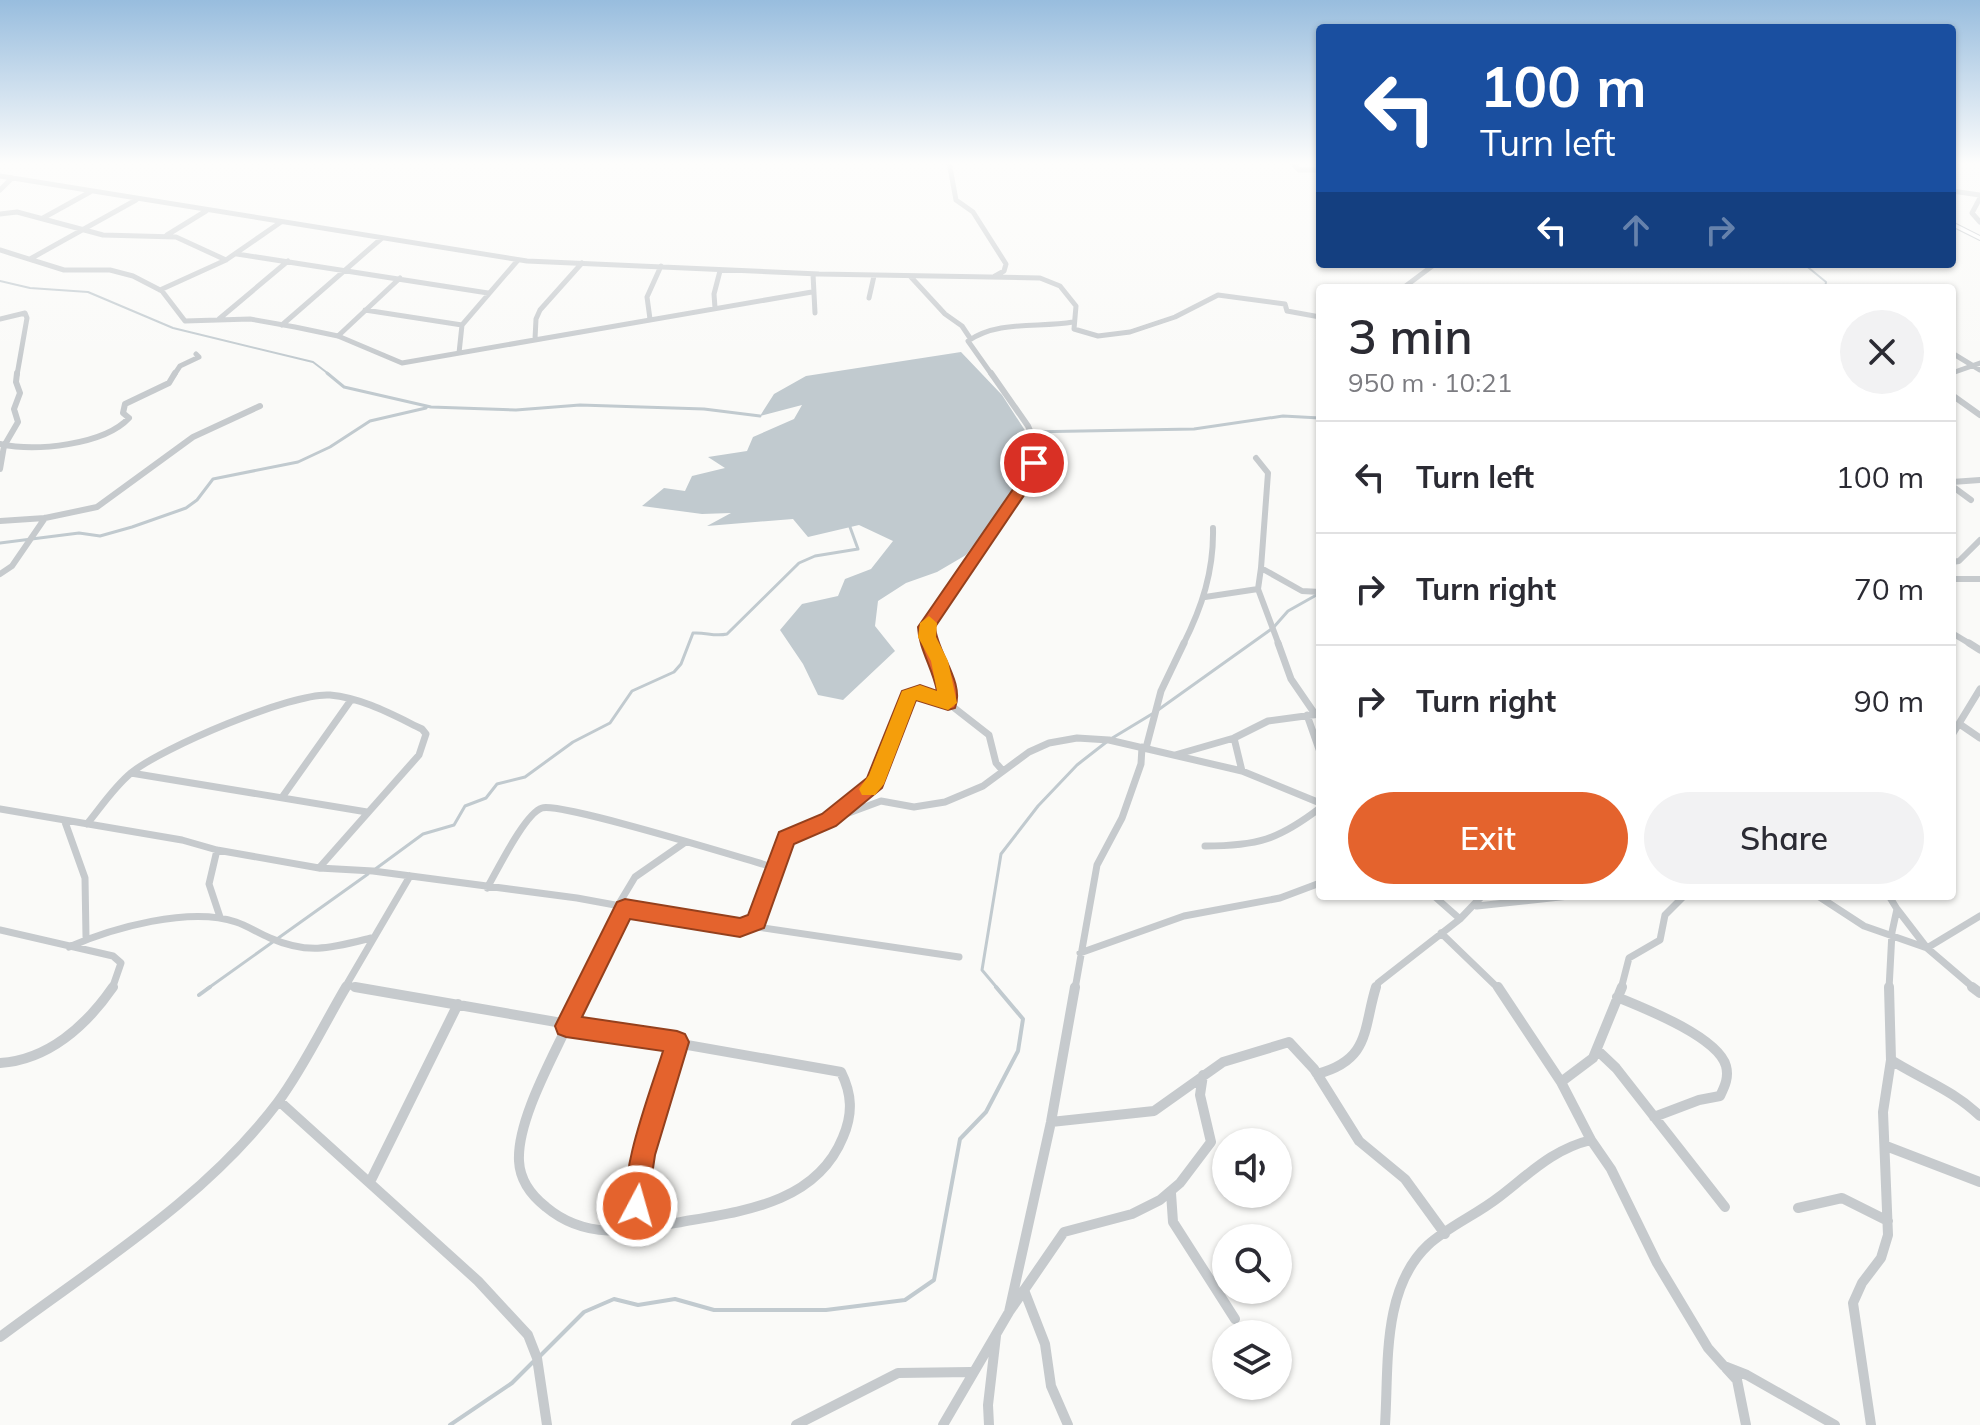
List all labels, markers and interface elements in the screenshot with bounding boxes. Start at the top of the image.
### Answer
text: 100 m [1480,51,1647,121]
icon: left [1348,56,1452,160]
text: Turn left [1480,120,1616,165]
icon: left [1530,208,1574,252]
icon: ahead [1614,208,1658,252]
icon: right [1698,208,1742,252]
text: 3 min [1348,306,1473,366]
button: close [1840,310,1924,394]
text: 950 m · 10:21 [1348,366,1512,399]
pin [1000,429,1068,497]
icon: arrive [1012,441,1056,485]
icon: left [1348,455,1392,499]
text: Turn left [1416,458,1534,496]
text: 100 m [1836,458,1924,496]
icon: right [1348,567,1392,611]
text: Turn right [1416,570,1556,608]
text: 70 m [1854,570,1924,608]
icon: right [1348,679,1392,723]
text: Turn right [1416,682,1556,720]
text: 90 m [1854,682,1924,720]
button: Exit [1348,792,1628,884]
button: Share [1644,792,1924,884]
map controls [1212,1128,1292,1400]
button: sound [1212,1128,1292,1208]
position arrow [595,1164,679,1248]
button: search [1212,1224,1292,1304]
button: layers [1212,1320,1292,1400]

